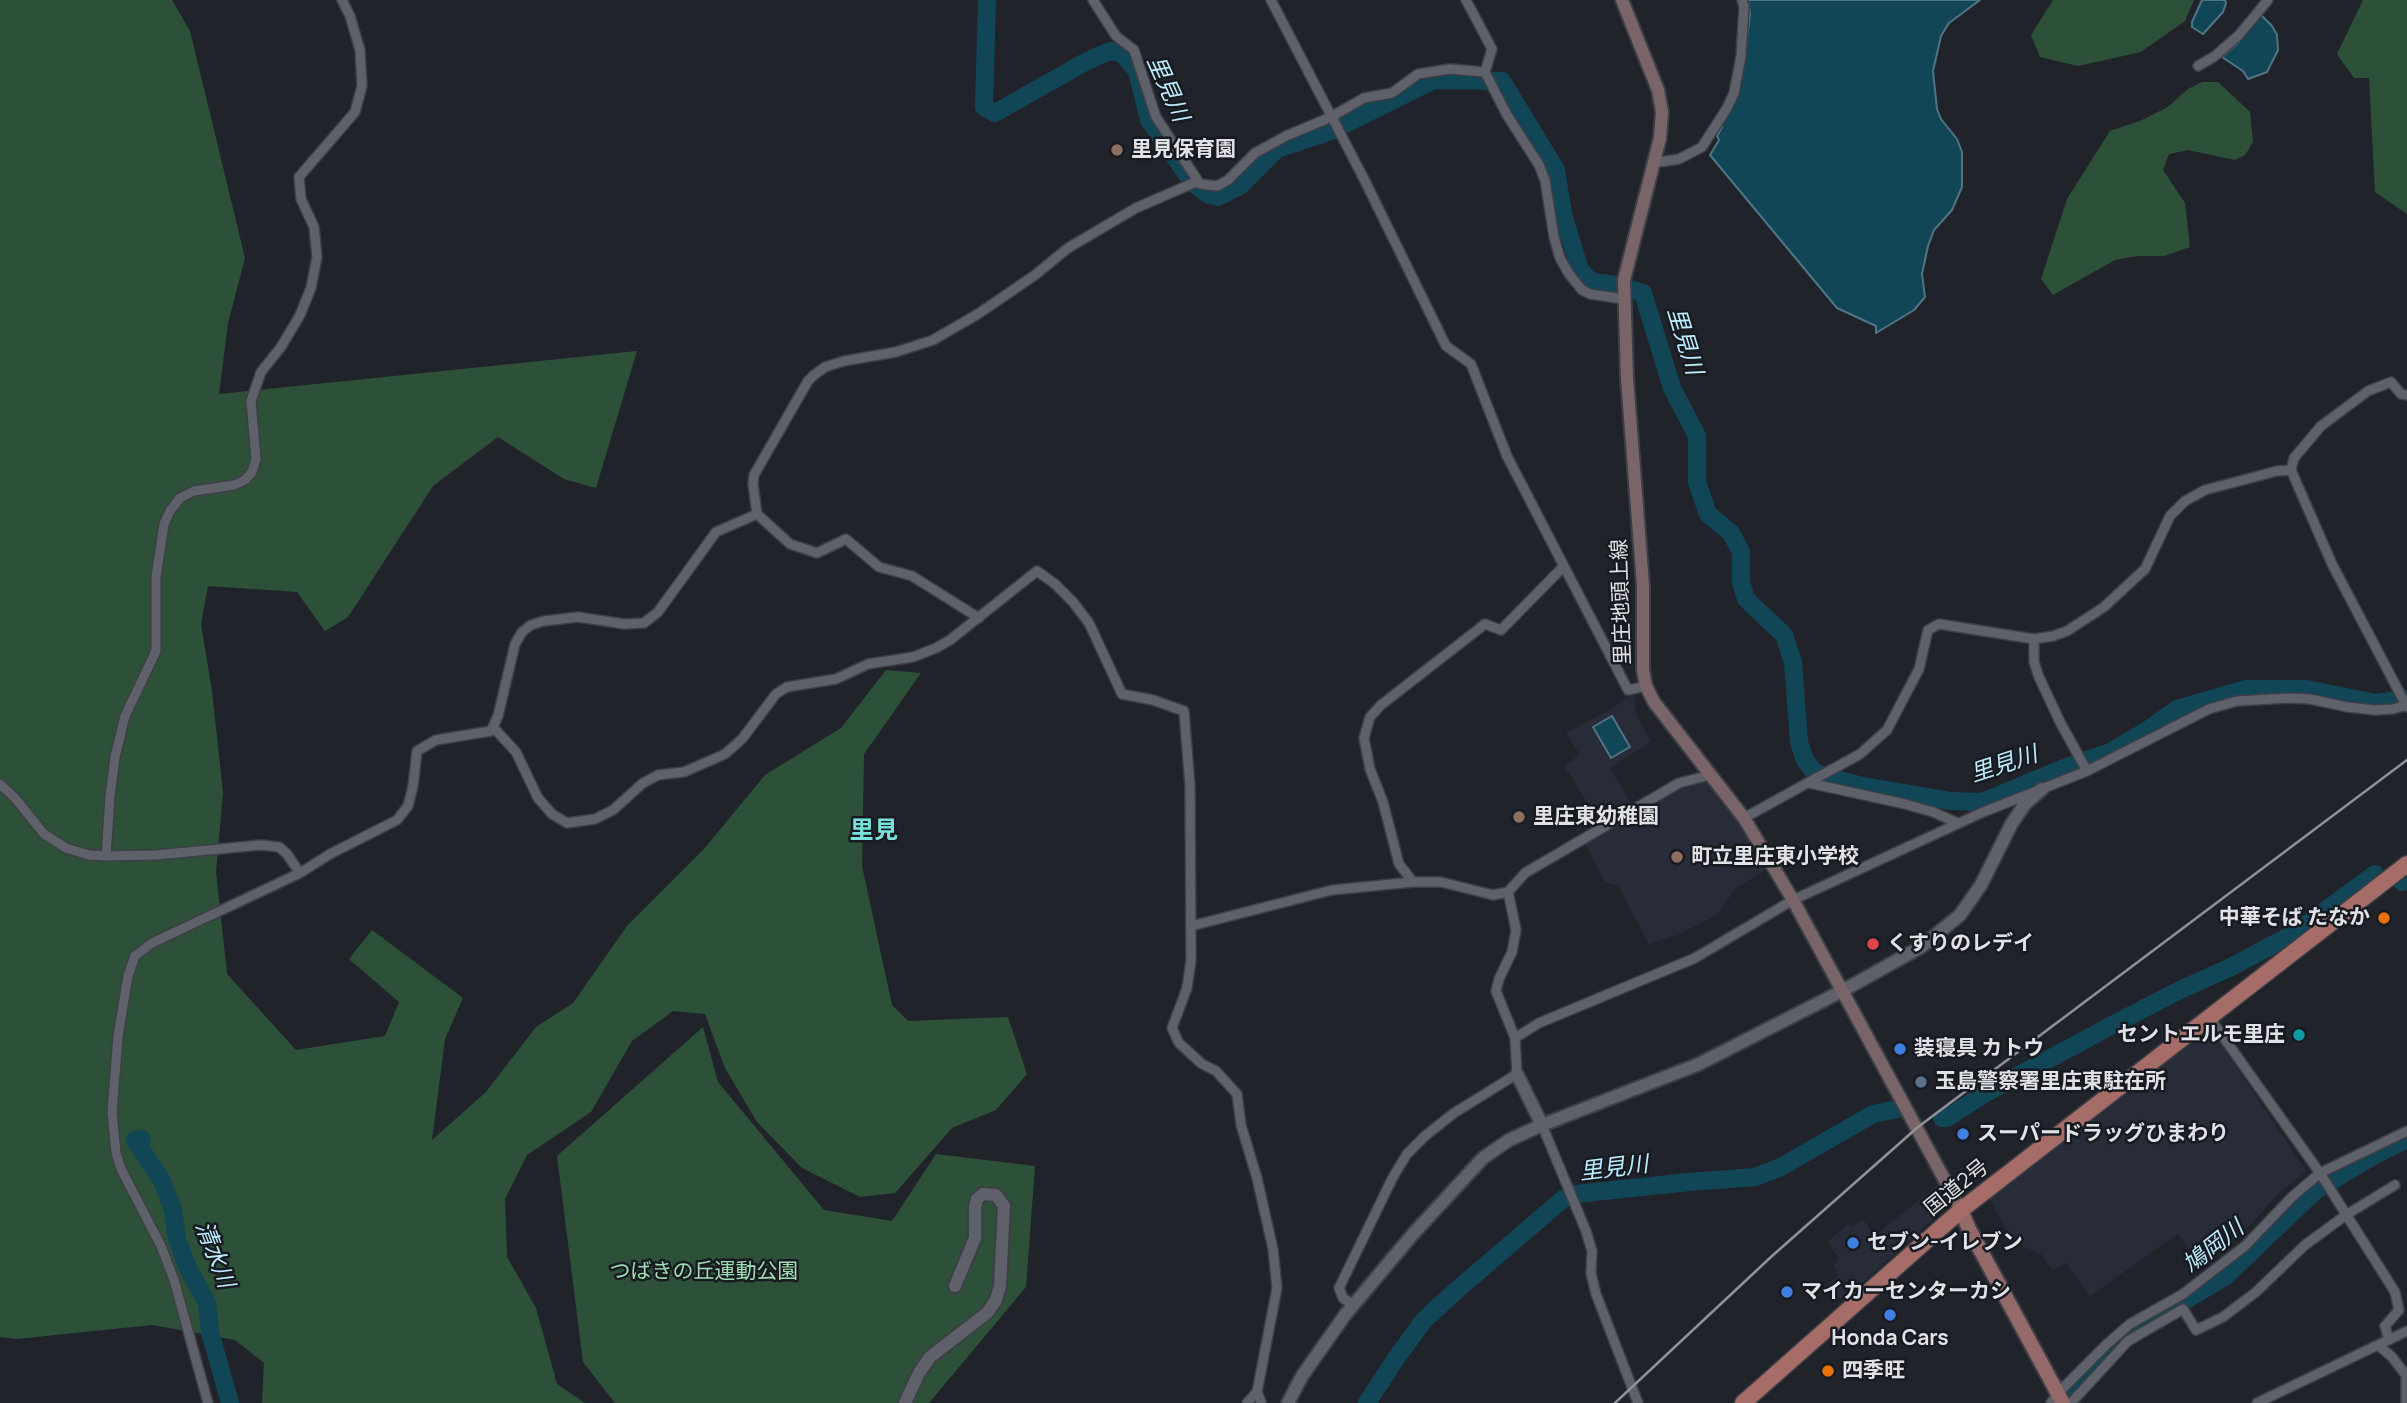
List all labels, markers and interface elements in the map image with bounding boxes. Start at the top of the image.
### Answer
water label: 里見川 [1140,52,1194,126]
place label: 里見保育園 [1131,137,1236,163]
marker: 里見保育園 [1109,142,1125,158]
water label: 里見川 [1661,304,1707,378]
street label: 里庄地頭上線 [1607,539,1637,665]
water label: 里見川 [1967,741,2041,789]
place label: 里庄東幼稚園 [1533,804,1659,830]
marker: 里庄東幼稚園 [1511,809,1527,825]
district label: 里見 [850,817,898,845]
place label: 町立里庄東小学校 [1691,844,1859,870]
marker: 町立里庄東小学校 [1669,849,1685,865]
place label: 中華そば たなか [2219,905,2370,931]
marker: 中華そば たなか [2376,910,2392,926]
place label: くすりのレデイ [1887,931,2034,957]
marker: くすりのレデイ [1865,936,1881,952]
place label: セントエルモ里庄 [2117,1022,2285,1048]
marker: セントエルモ里庄 [2291,1027,2307,1043]
place label: 装寝具 カトウ [1914,1036,2044,1062]
marker: 装寝具 カトウ [1892,1041,1908,1057]
place label: 玉島警察署里庄東駐在所 [1935,1069,2166,1095]
marker: 玉島警察署里庄東駐在所 [1913,1074,1929,1090]
place label: スーパードラッグひまわり [1977,1121,2229,1147]
marker: スーパードラッグひまわり [1955,1126,1971,1142]
water label: 里見川 [1578,1151,1650,1187]
street label: 国道2号 [1920,1155,1994,1221]
water label: 鳩岡川 [2178,1215,2250,1279]
water label: 清水川 [189,1218,239,1292]
place label: セブン-イレブン [1867,1230,2023,1256]
marker: セブン-イレブン [1845,1235,1861,1251]
park label: つばきの丘運動公園 [610,1259,798,1285]
place label: マイカーセンターカシ [1801,1279,2011,1305]
marker: マイカーセンターカシ [1779,1284,1795,1300]
marker: Honda Cars [1882,1307,1898,1323]
place label: Honda Cars [1831,1326,1949,1352]
place label: 四季旺 [1842,1358,1905,1384]
marker: 四季旺 [1820,1363,1836,1379]

